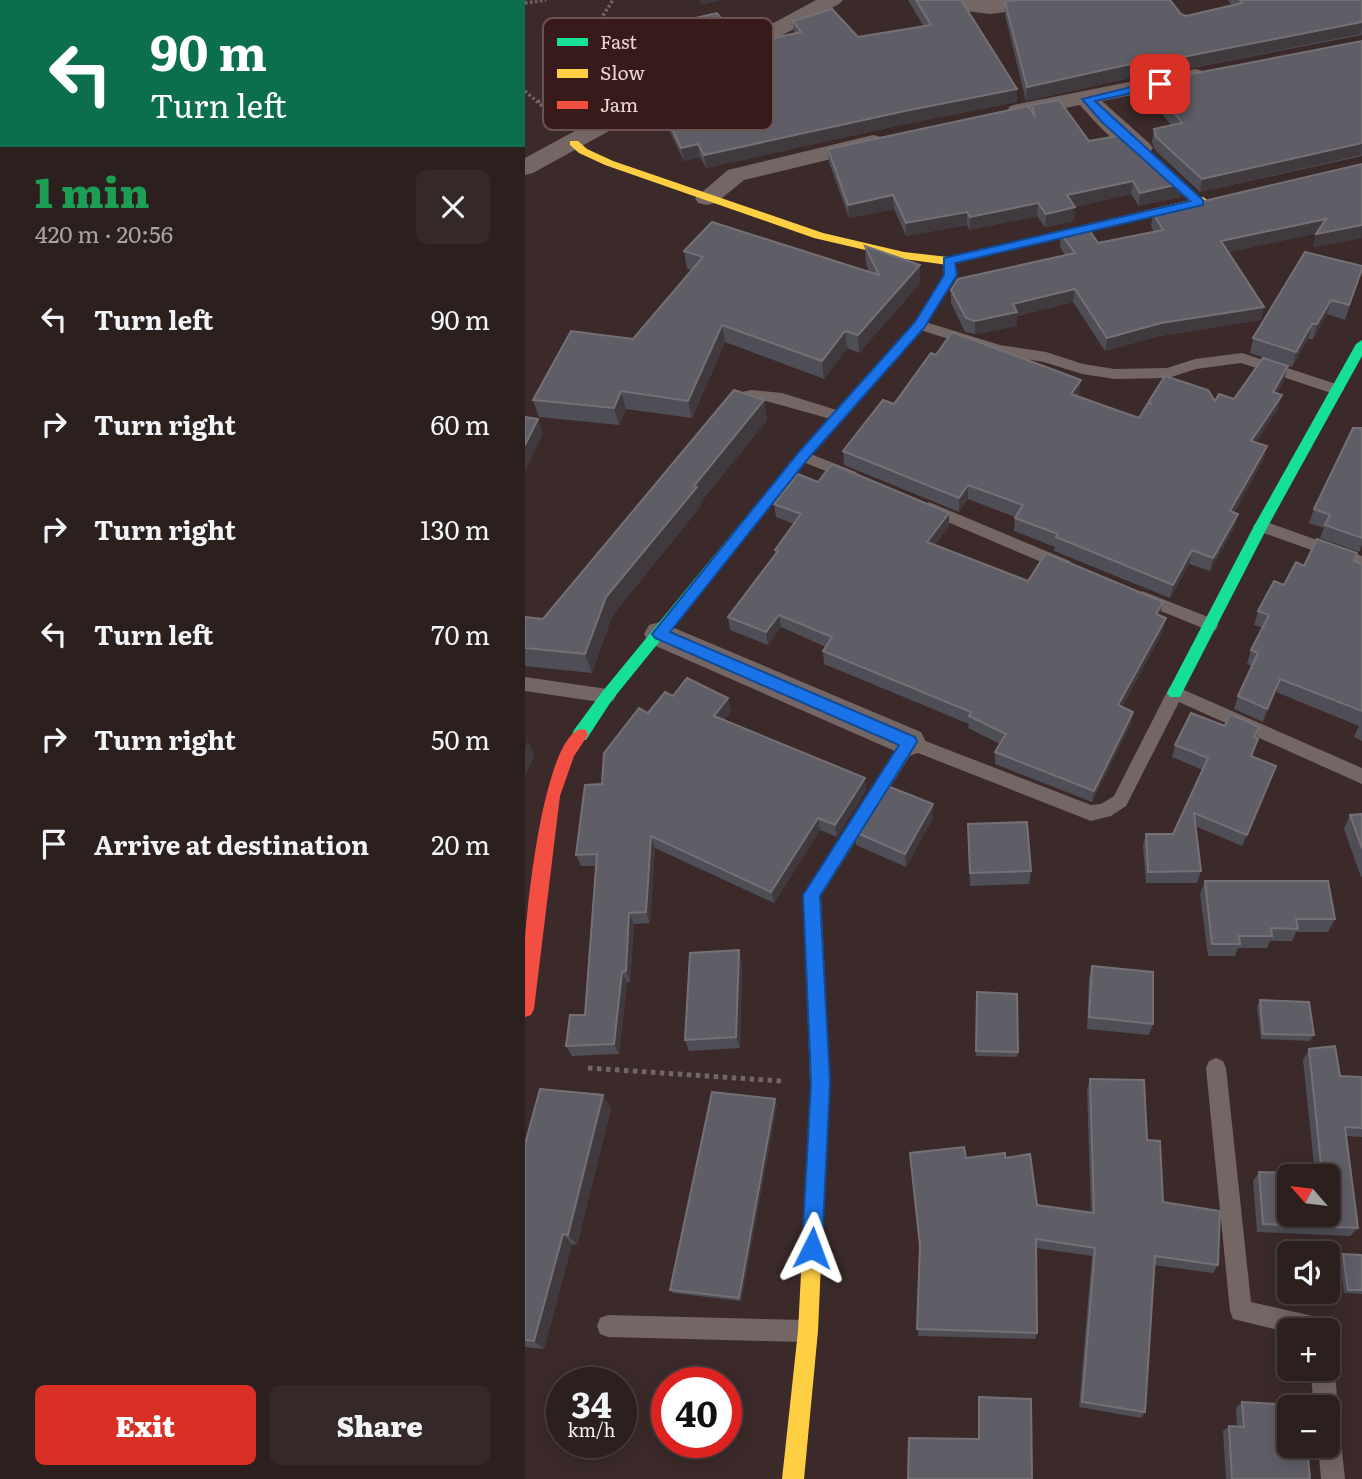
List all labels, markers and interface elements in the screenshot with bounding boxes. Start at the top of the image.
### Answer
text: 90 m [150,13,267,86]
legend [543,18,773,130]
text: Fast [600,27,637,55]
icon: left [35,28,126,119]
pin [1130,54,1190,114]
text: Slow [600,58,645,86]
icon: arrive [1141,65,1179,103]
text: Turn left [150,80,287,128]
text: Jam [600,90,638,118]
text: 1 min [35,159,150,221]
button: close [416,170,490,244]
text: 420 m · 20:56 [35,216,173,250]
text: Turn left [94,299,213,338]
text: 90 m [431,299,490,338]
icon: left [35,300,73,338]
text: Turn right [94,404,236,443]
text: 60 m [431,404,490,443]
icon: right [35,405,73,443]
text: Turn right [94,509,236,548]
text: 130 m [420,509,490,548]
icon: right [35,510,73,548]
text: Turn left [94,614,213,653]
text: 70 m [431,614,490,653]
icon: left [35,615,73,653]
text: Turn right [94,719,236,758]
text: 50 m [431,719,490,758]
icon: right [35,720,73,758]
text: Arrive at destination [94,824,369,863]
text: 20 m [431,824,490,863]
icon: arrive [35,825,73,863]
north arrow [1277,1164,1341,1227]
map controls [1277,1164,1340,1458]
position arrow [775,1211,849,1285]
button: sound [1277,1241,1340,1304]
button: + [1277,1318,1340,1381]
speed limit sign: 40 [651,1367,742,1458]
text: 34 [571,1377,612,1429]
button: Exit [35,1385,256,1465]
button: Share [270,1385,490,1465]
button: − [1277,1395,1340,1458]
text: km/h [568,1416,615,1443]

